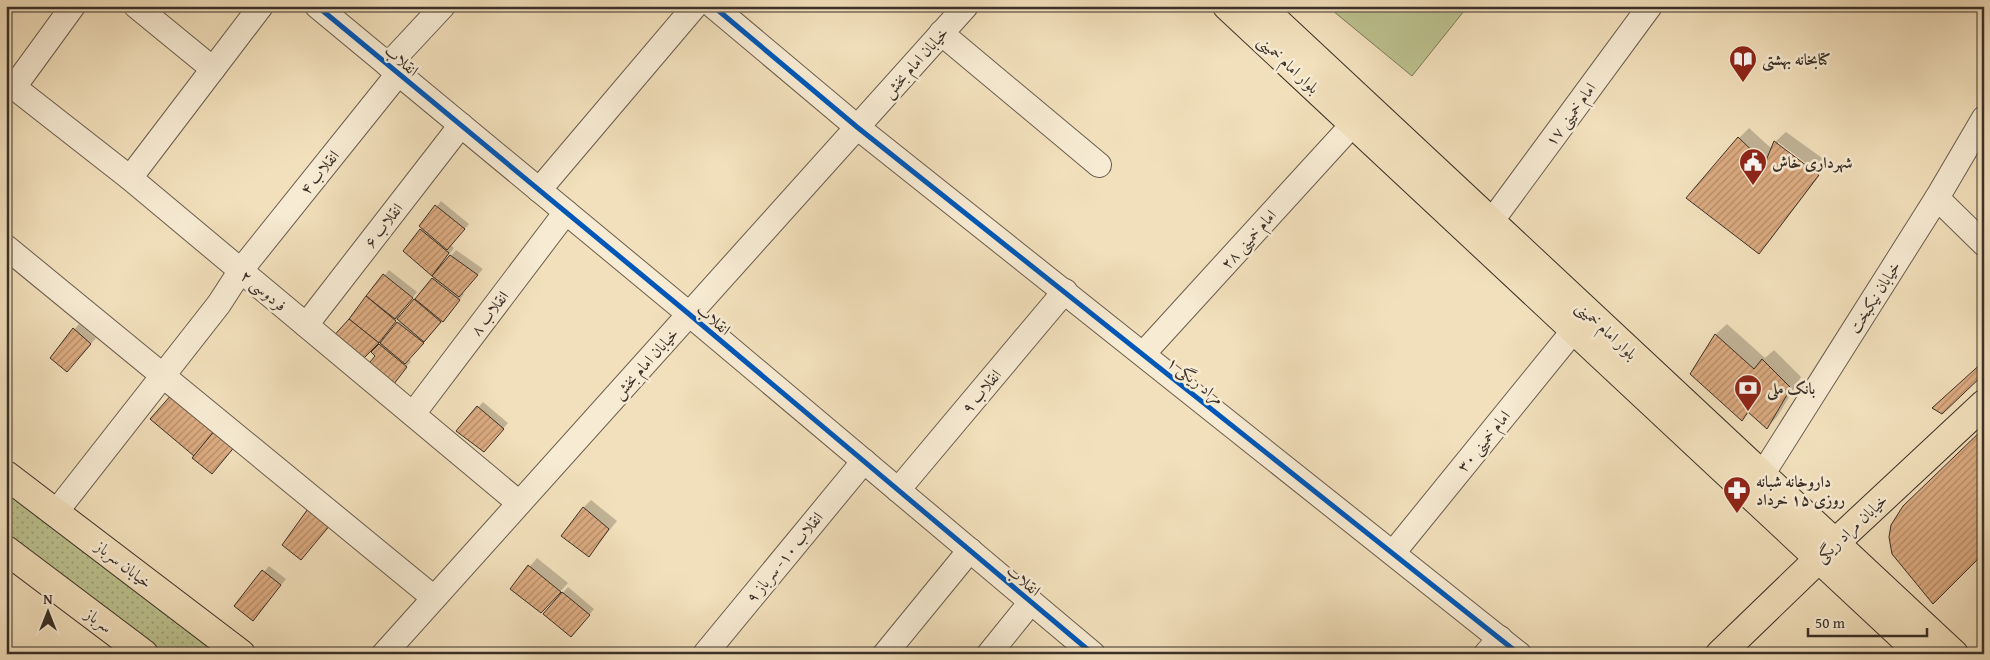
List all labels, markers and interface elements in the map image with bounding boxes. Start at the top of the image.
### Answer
street label: خیابان امام بخش [876,21,956,105]
street label: بلوار امام خمینی [1251,29,1325,101]
street label: انقلاب [380,38,424,82]
library icon: کتابخانه بهشتی [1728,44,1758,83]
place label: کتابخانه بهشتی [1762,47,1831,72]
street label: امام خمینی ۱۷ [1539,77,1604,153]
street label: انقلاب ۴ [294,144,344,200]
public building icon: شهرداری خاش [1738,147,1768,186]
place label: شهرداری خاش [1772,150,1852,174]
street label: انقلاب ۶ [358,197,408,253]
street label: امام خمینی ۲۸ [1214,204,1284,276]
street label: خیابان نیکبخت [1842,256,1906,338]
street label: فردوسی ۲ [236,263,292,317]
street label: انقلاب ۸ [464,285,514,341]
street label: بلوار امام خمینی [1569,295,1643,367]
street label: انقلاب [692,297,736,341]
street label: خیابان امام بخش [606,322,686,406]
street label: مراد ریگی ۱ [1162,350,1230,410]
street label: انقلاب ۹ [955,364,1007,418]
bank icon: بانک ملی [1733,373,1763,412]
place label: بانک ملی [1766,376,1815,401]
street label: امام خمینی ۳۰ [1451,405,1518,479]
place label: داروخانه شبانه روزی ۱۵ خرداد [1756,469,1846,511]
pharmacy icon: داروخانه شبانه روزی ۱۵ خرداد [1722,475,1752,514]
street label: خیابان مراد ریگی [1809,488,1893,568]
street label: انقلاب ۱۰- سرباز ۹ [740,506,828,608]
street label: خیابان سرباز [89,533,157,594]
street label: انقلاب [1002,558,1046,602]
north arrow [22,588,72,638]
text: N [43,589,53,609]
street label: سرباز [79,601,118,638]
scale bar [1808,605,1926,637]
text: 50 m [1815,612,1846,633]

